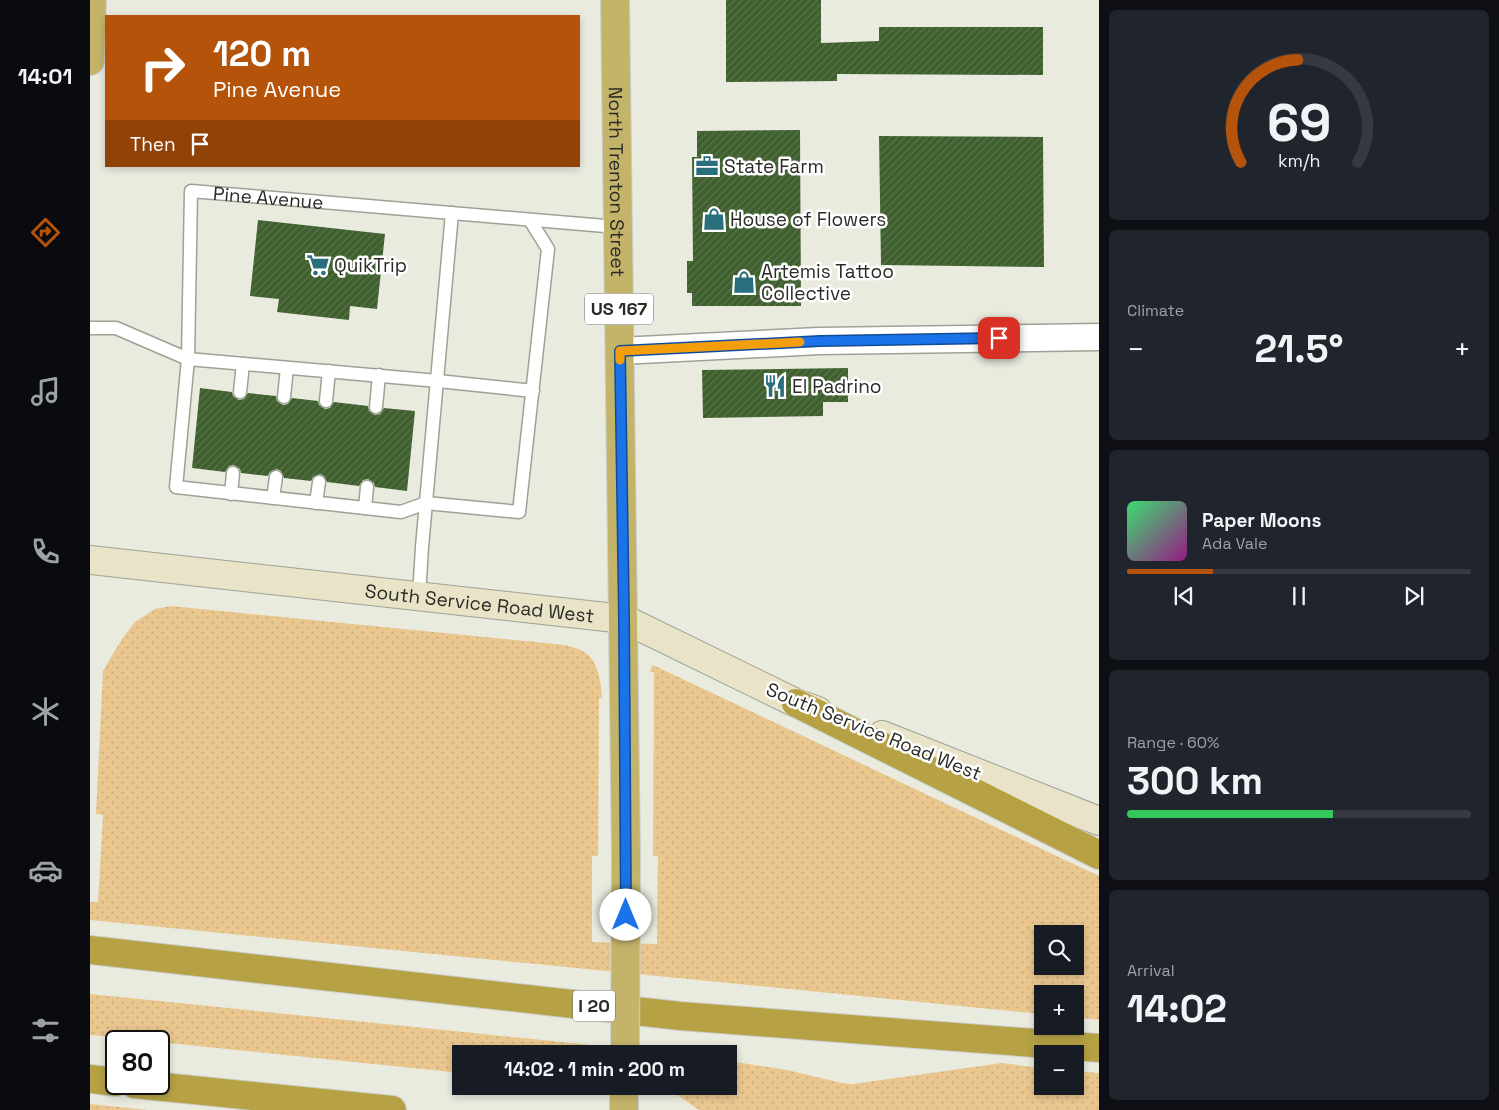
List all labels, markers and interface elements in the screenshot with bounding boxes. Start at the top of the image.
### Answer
text: 120 m [213,32,311,76]
icon: right [130,35,195,100]
text: 14:01 [18,62,72,90]
text: Pine Avenue [213,75,341,103]
street label: North Trenton Street [603,87,630,277]
text: 69 [1267,90,1331,156]
icon: arrive [186,130,214,158]
text: Then [130,132,176,157]
text: km/h [1278,149,1320,172]
office icon: State Farm [694,153,720,179]
place label: State Farm [724,154,824,179]
street label: Pine Avenue [212,181,325,215]
shop icon: House of Flowers [701,206,727,232]
place label: House of Flowers [730,207,886,232]
icon: directions [28,215,63,250]
supermarket icon: QuikTrip [305,252,331,278]
place label: QuikTrip [334,253,407,278]
place label: Artemis Tattoo Collective [761,259,894,306]
shop icon: Artemis Tattoo Collective [731,269,757,295]
road number: US 167 [585,294,653,324]
text: Climate [1127,300,1184,321]
pin [978,317,1020,359]
icon: arrive [985,324,1013,352]
text: 21.5° [1255,325,1343,373]
text: − [1127,331,1144,367]
text: + [1454,331,1471,367]
restaurant icon: El Padrino [762,373,788,399]
icon: music [28,374,63,409]
place label: El Padrino [792,374,882,399]
text: Paper Moons [1202,508,1321,533]
text: Ada Vale [1202,533,1267,554]
icon: phone [28,534,63,569]
street label: South Service Road West [364,578,595,629]
icon: previous [1170,582,1198,610]
icon: pause [1285,582,1313,610]
icon: next [1400,582,1428,610]
street label: South Service Road West [762,677,985,786]
icon: climate [28,694,63,729]
text: Range · 60% [1127,732,1219,753]
text: 300 km [1127,757,1263,805]
icon: car [28,853,63,888]
position arrow [599,888,651,940]
map controls [1034,925,1084,1095]
button: search [1034,925,1084,975]
text: Arrival [1127,960,1175,981]
button: + [1034,985,1084,1035]
text: 14:02 [1127,985,1227,1033]
road number: I 20 [573,990,615,1021]
icon: filters [28,1013,63,1048]
speed limit sign: 80 [105,1030,170,1095]
button: − [1034,1045,1084,1095]
text: 14:02 · 1 min · 200 m [504,1057,685,1082]

